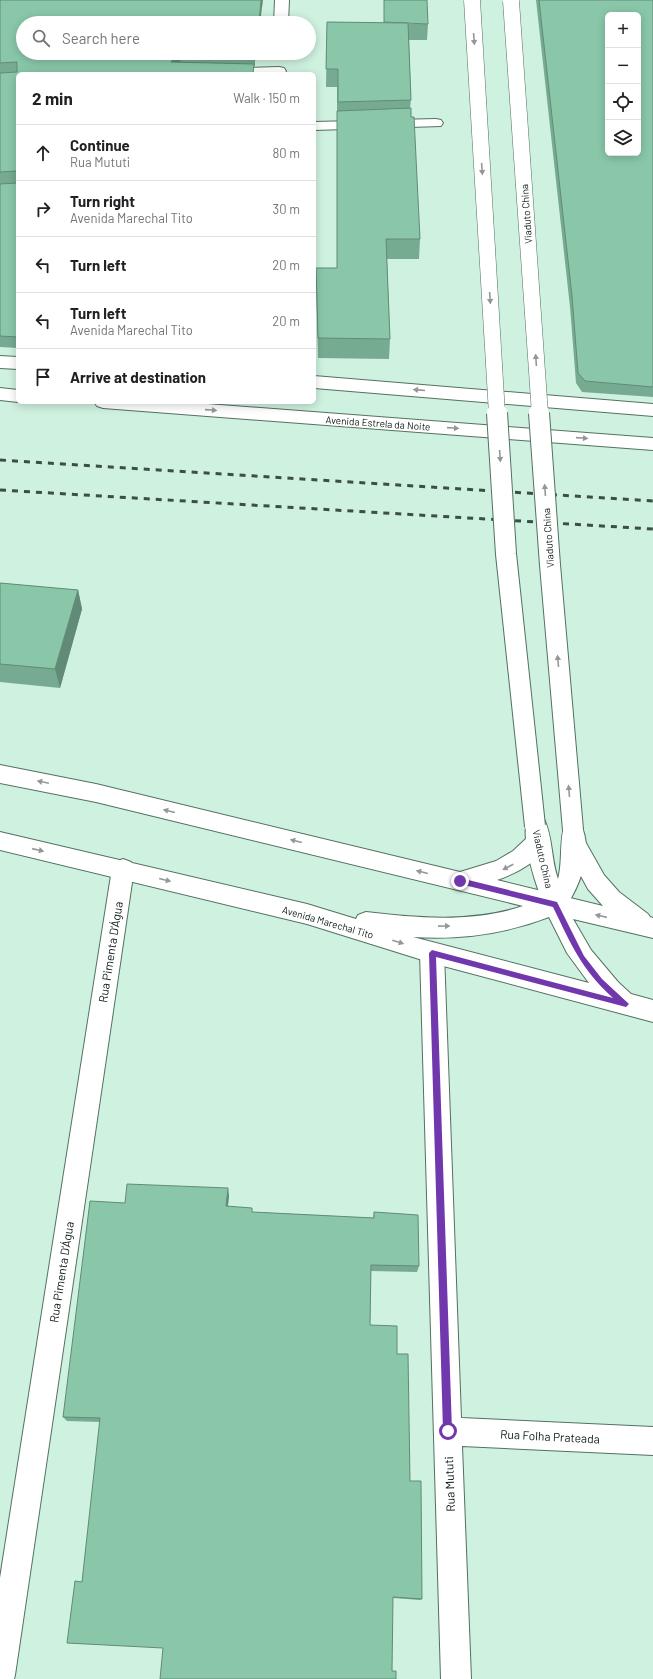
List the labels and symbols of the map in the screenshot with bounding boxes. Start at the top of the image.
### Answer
one-way arrow [471,33,478,45]
one-way arrow [479,163,486,175]
street label: Viaduto China [518,184,534,244]
one-way arrow [487,292,494,304]
one-way arrow [533,354,540,366]
one-way arrow [413,387,425,394]
one-way arrow [205,407,217,414]
street label: Avenida Estrela da Noite [325,413,431,433]
one-way arrow [447,425,459,432]
one-way arrow [576,435,588,442]
one-way arrow [497,450,503,463]
one-way arrow [542,484,549,496]
street label: Viaduto China [540,508,556,568]
one-way arrow [555,655,562,667]
one-way arrow [37,779,49,785]
one-way arrow [566,785,573,797]
one-way arrow [163,807,176,813]
street label: Viaduto China [530,829,556,889]
one-way arrow [290,838,302,844]
one-way arrow [32,847,44,853]
one-way arrow [502,864,514,870]
one-way arrow [416,868,428,874]
route end [451,872,469,890]
one-way arrow [158,877,171,883]
street label: Rua Pimenta D'Água [95,900,125,1004]
street label: Avenida Marechal Tito [281,903,375,941]
one-way arrow [595,913,607,919]
one-way arrow [438,923,451,929]
one-way arrow [392,939,404,945]
street label: Rua Pimenta D'Água [46,1220,76,1324]
route start [439,1422,457,1440]
street label: Rua Folha Prateada [500,1426,600,1446]
street label: Rua Mututi [441,1456,457,1512]

